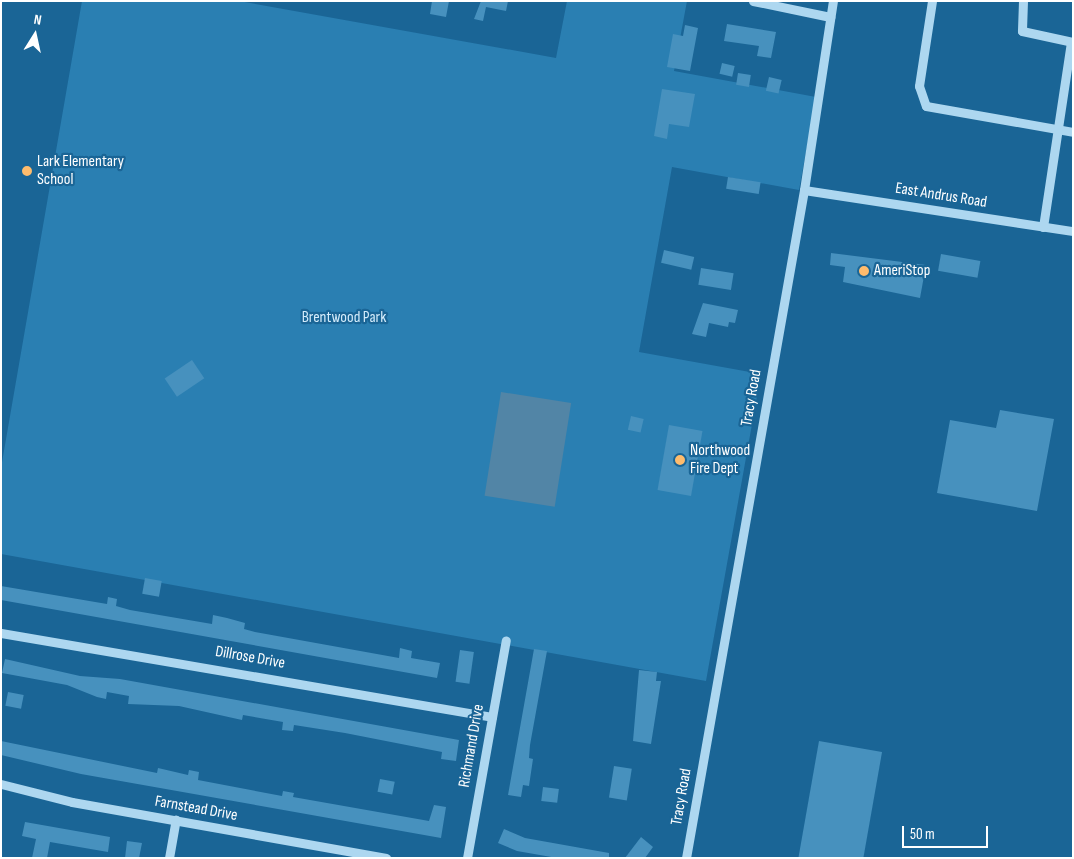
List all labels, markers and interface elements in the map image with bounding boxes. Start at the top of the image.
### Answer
north arrow [10,10,60,60]
text: N [33,11,43,29]
place label: Lark Elementary School [37,152,124,190]
marker: Lark Elementary School [21,165,33,177]
street label: East Andrus Road [894,179,988,213]
place label: AmeriStop [874,261,930,281]
marker: AmeriStop [858,265,870,277]
park label: Brentwood Park [302,308,386,328]
street label: Tracy Road [738,368,766,428]
place label: Northwood Fire Dept [690,441,750,479]
marker: Northwood Fire Dept [674,454,686,466]
street label: Dillrose Drive [214,642,286,674]
street label: Richmand Drive [455,703,489,789]
street label: Tracy Road [668,767,696,827]
street label: Farnstead Drive [153,792,239,826]
scale bar [904,816,990,848]
text: 50 m [910,825,935,844]

